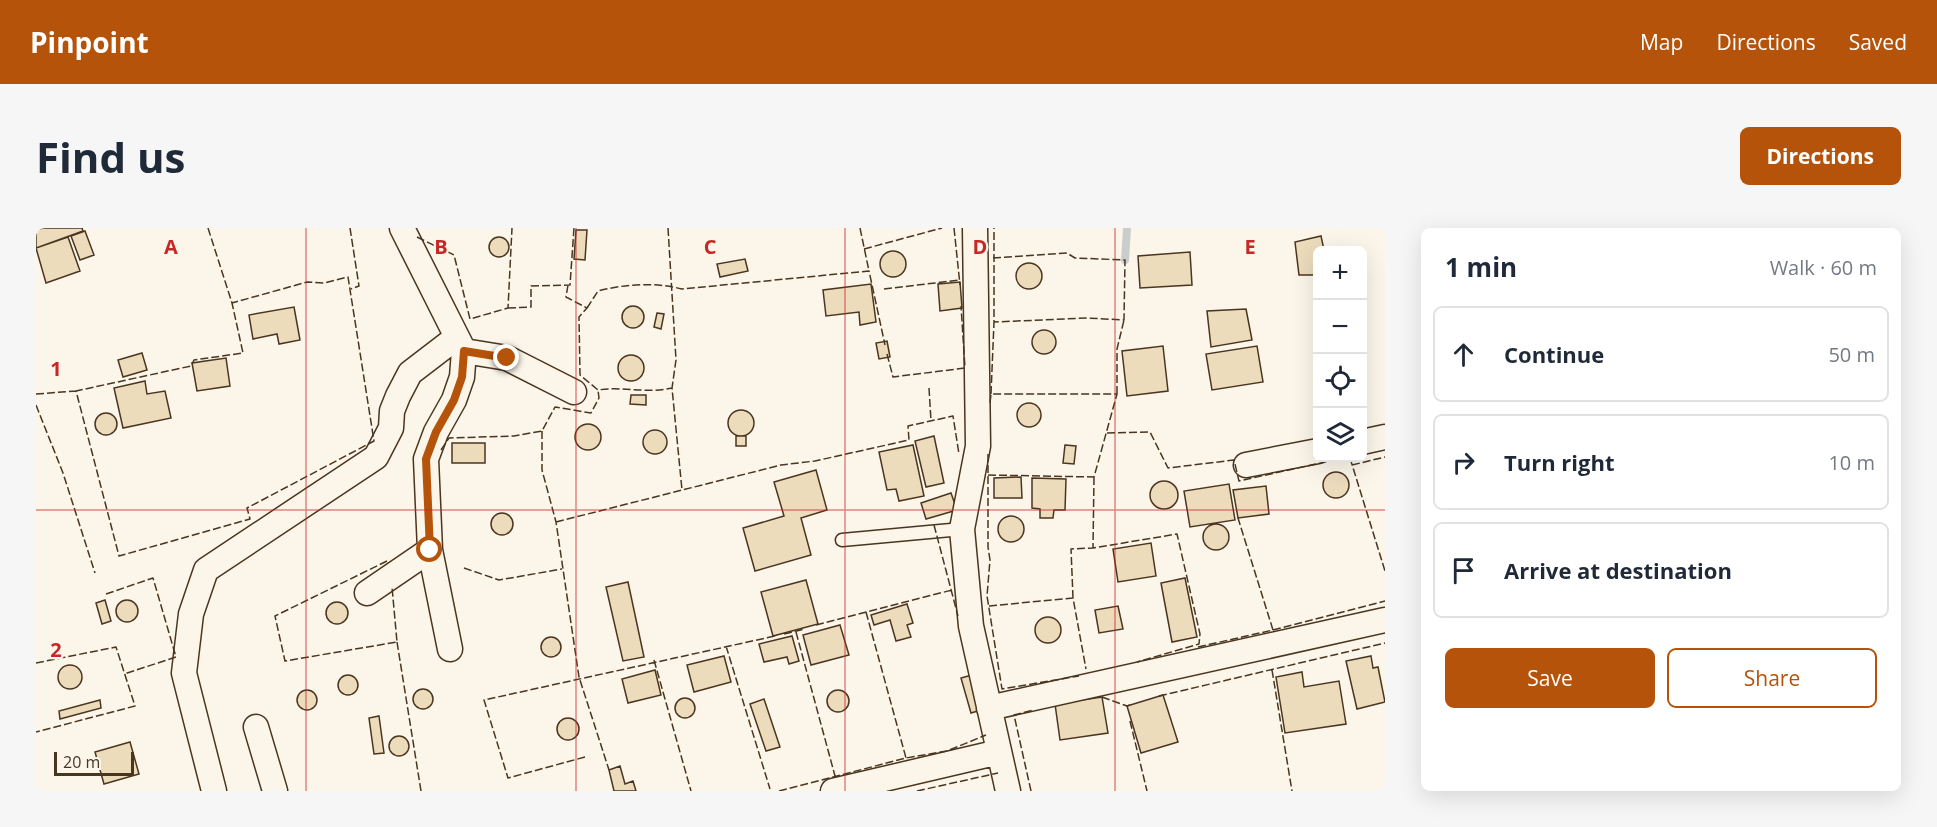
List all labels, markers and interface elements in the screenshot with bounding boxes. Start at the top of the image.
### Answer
text: Pinpoint [30,23,149,61]
text: Map [1640,28,1683,56]
text: Directions [1716,28,1816,56]
text: Saved [1849,28,1907,56]
button: Directions [1740,127,1901,185]
text: Find us [36,128,185,185]
text: A [164,233,178,260]
text: B [434,233,448,260]
text: C [704,233,717,260]
text: D [973,233,987,260]
text: E [1244,233,1256,260]
map controls [1313,246,1367,462]
button: + [1313,246,1367,300]
text: 1 min [1445,249,1517,285]
text: Walk · 60 m [1770,254,1877,281]
button: − [1313,300,1367,354]
icon: ahead [1447,338,1480,371]
text: Continue [1504,339,1604,369]
text: 50 m [1828,341,1875,368]
route end [493,344,519,370]
button: locate [1313,354,1367,408]
text: 1 [50,355,62,382]
button: layers [1313,408,1367,462]
icon: right [1447,446,1480,479]
text: Turn right [1504,447,1615,477]
text: 10 m [1828,449,1875,476]
route start [416,536,442,562]
icon: arrive [1447,554,1480,587]
text: Arrive at destination [1504,555,1732,585]
text: 2 [50,636,62,663]
button: Save [1445,648,1655,708]
button: Share [1667,648,1877,708]
scale bar [54,749,134,776]
text: 20 m [63,751,100,773]

